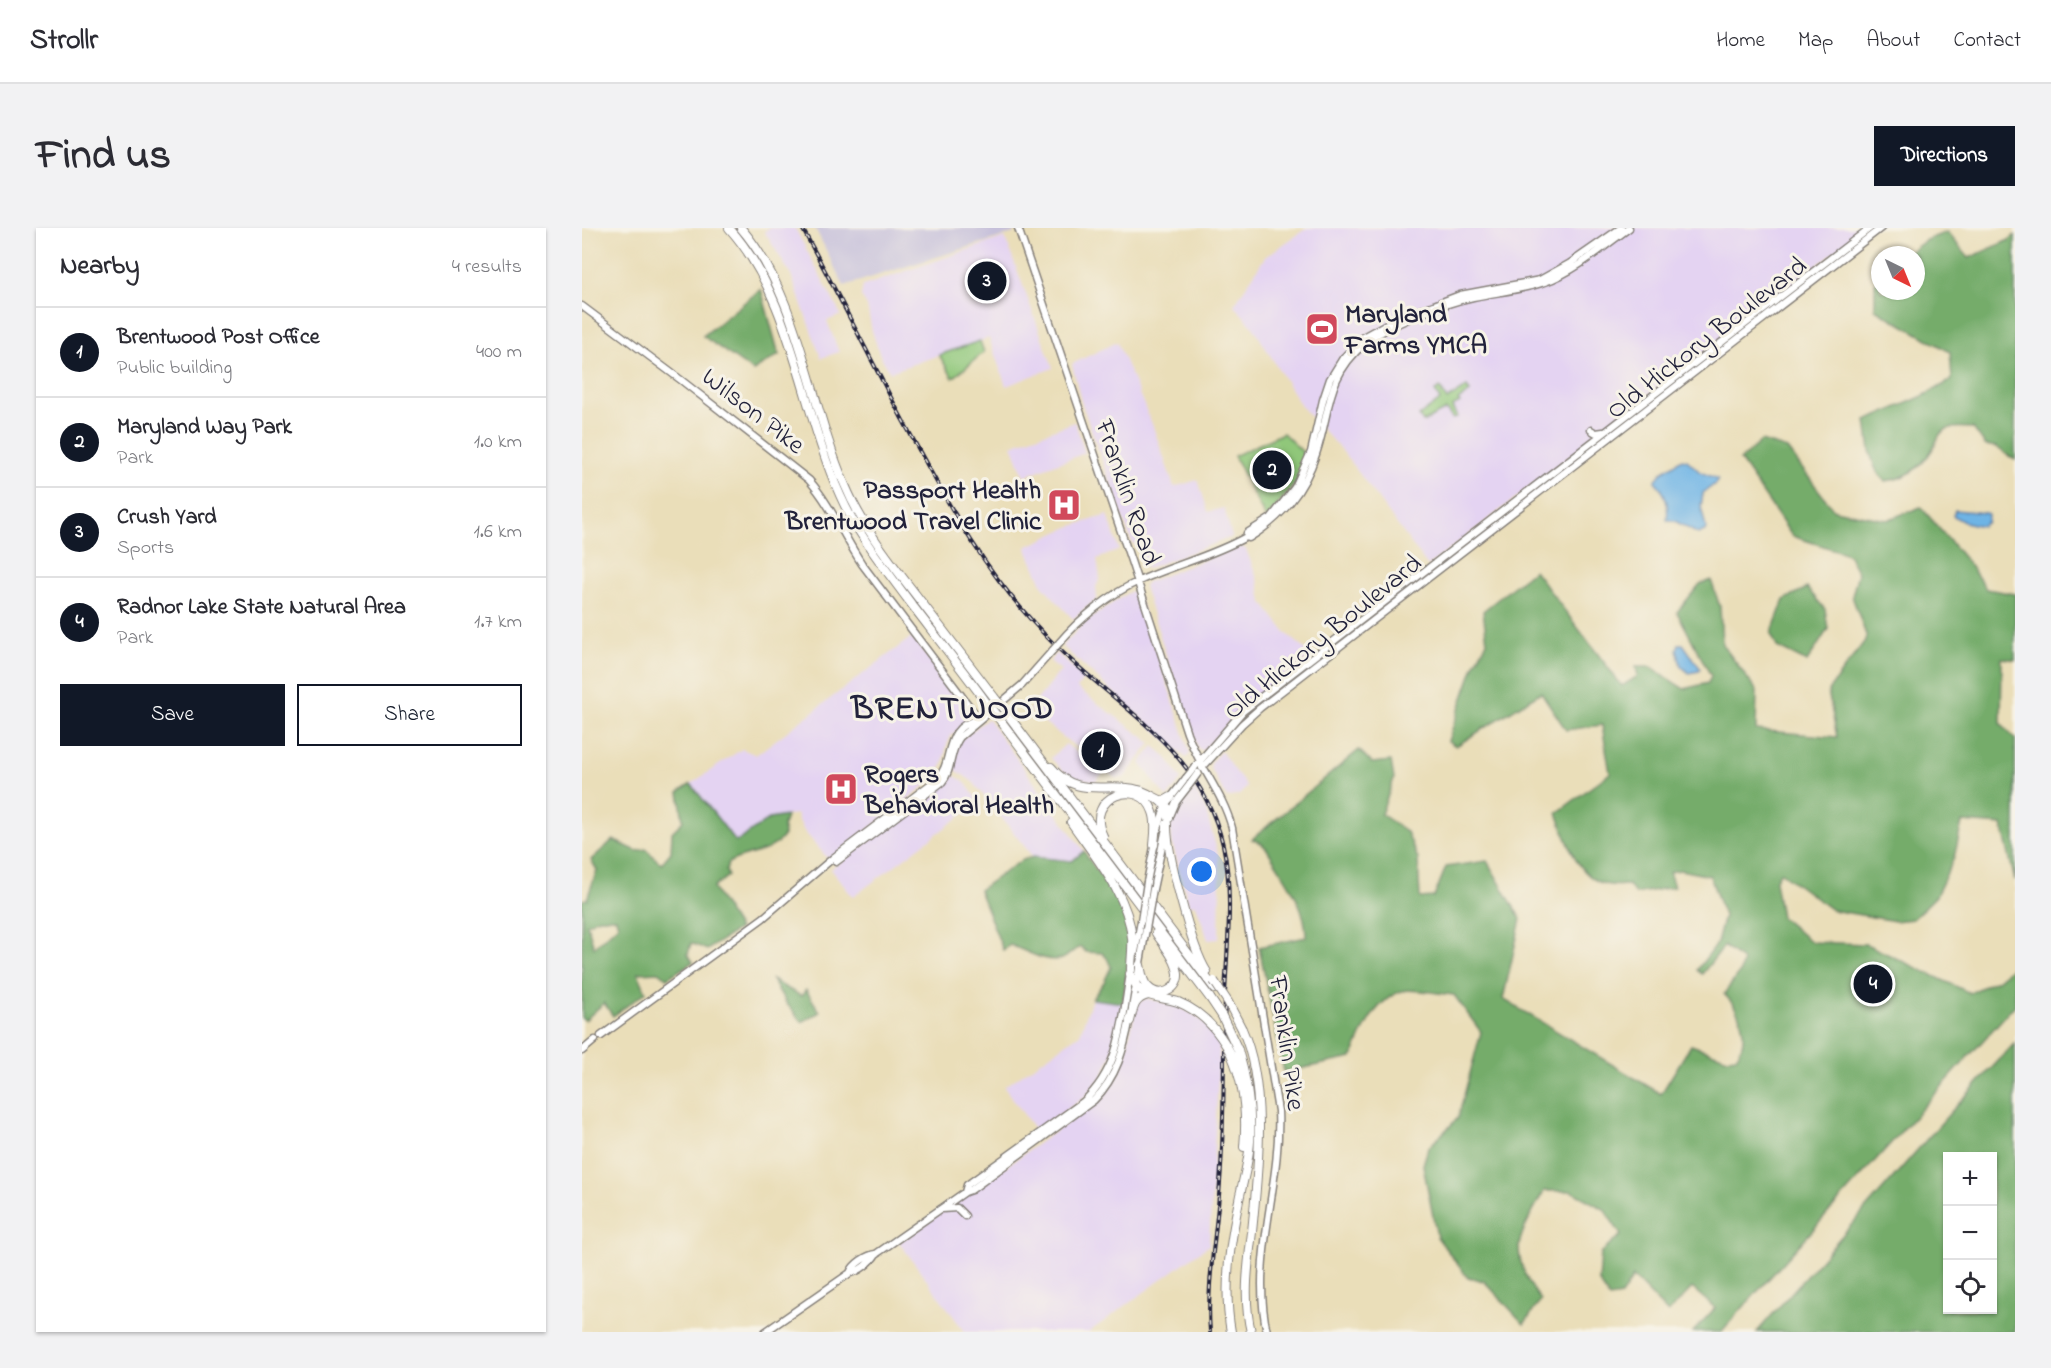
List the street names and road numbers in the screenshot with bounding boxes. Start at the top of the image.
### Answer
street label: Old Hickory Boulevard [1599,248,1816,430]
street label: Wilson Pike [692,359,813,466]
street label: Franklin Road [1083,414,1170,571]
street label: Old Hickory Boulevard [1216,546,1431,730]
street label: Franklin Pike [1257,972,1314,1114]

